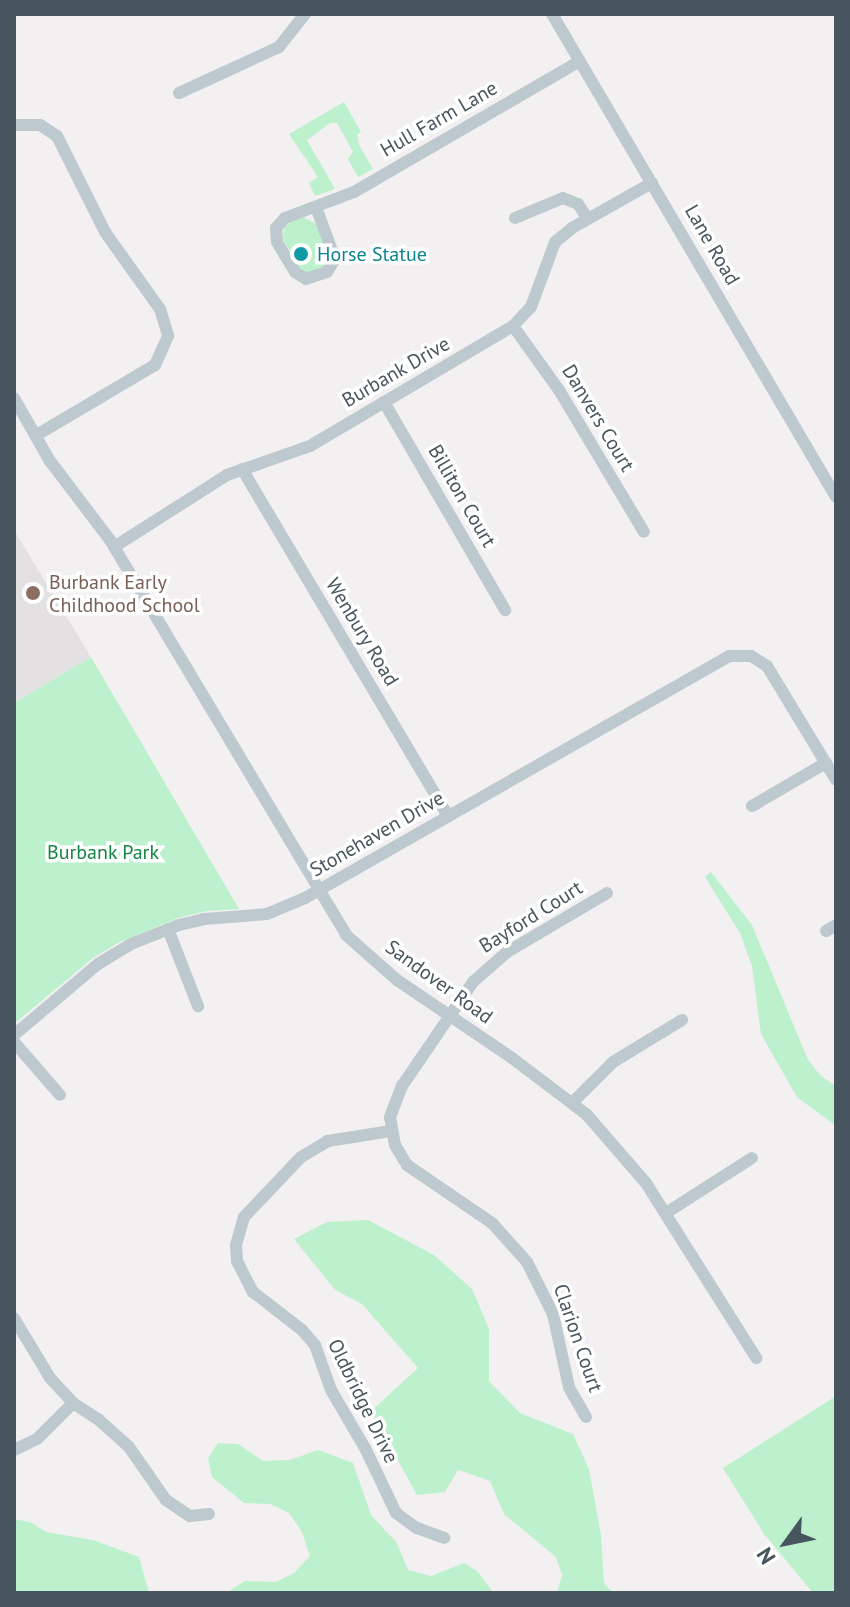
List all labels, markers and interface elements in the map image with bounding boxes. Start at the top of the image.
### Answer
street label: Hull Farm Lane [376,76,502,162]
street label: Lane Road [679,201,745,289]
place label: Horse Statue [317,242,427,266]
marker: Horse Statue [292,245,310,263]
street label: Burbank Drive [338,331,454,413]
street label: Danvers Court [557,360,639,476]
street label: Billiton Court [423,441,501,551]
place label: Burbank Early Childhood School [49,570,200,617]
street label: Wenbury Road [320,573,404,691]
marker: Burbank Early Childhood School [24,584,42,602]
street label: Stonehaven Drive [306,786,448,882]
park label: Burbank Park [47,840,159,864]
street label: Bayford Court [475,876,587,958]
street label: Sandover Road [381,935,497,1029]
street label: Clarion Court [548,1281,608,1395]
street label: Oldbridge Drive [323,1335,403,1467]
north arrow [746,1503,826,1583]
text: N [750,1542,782,1570]

